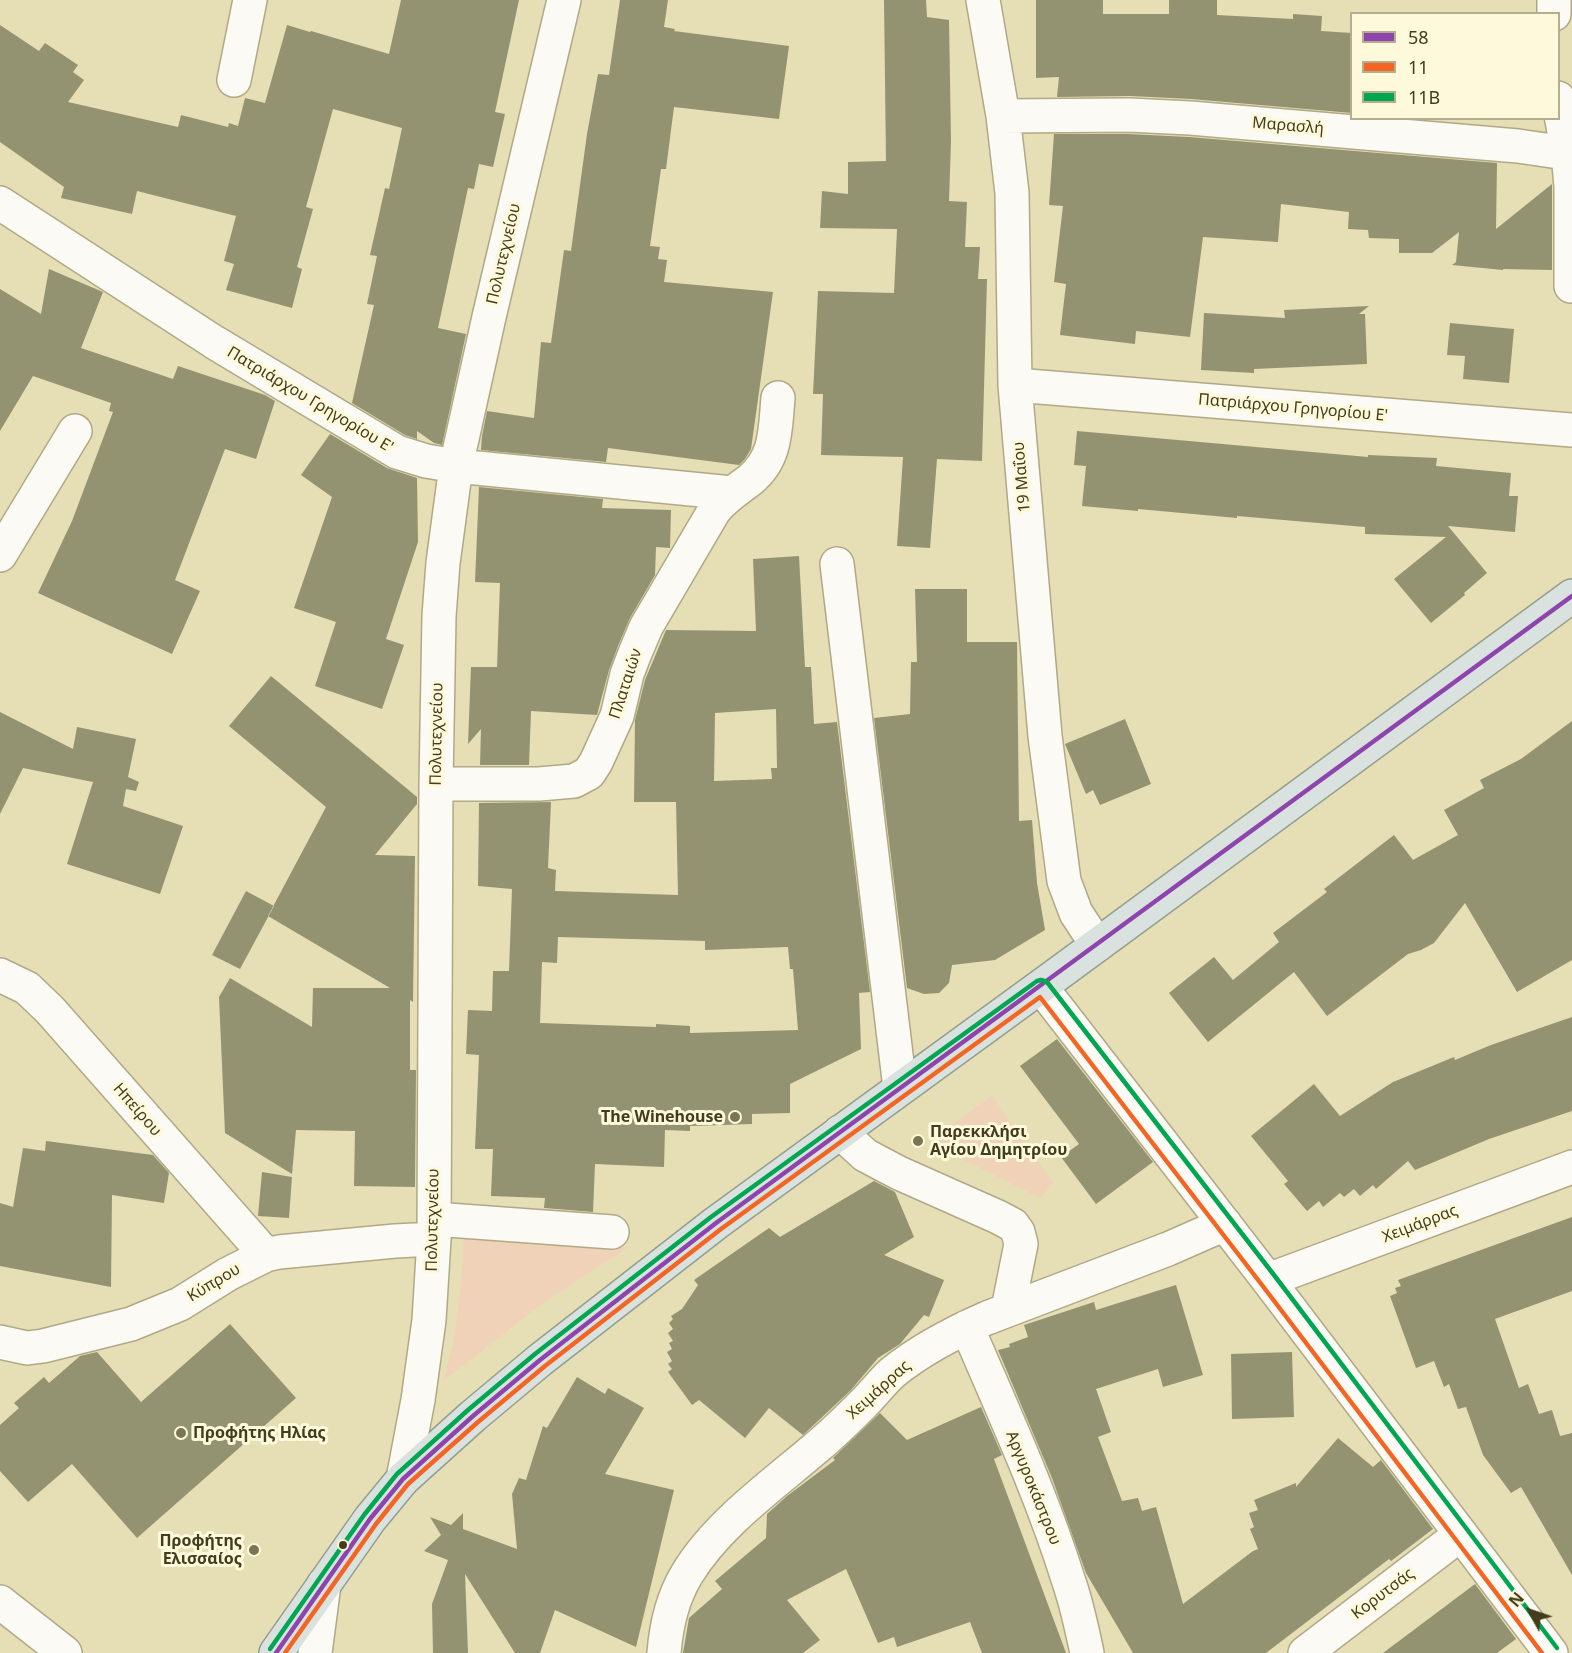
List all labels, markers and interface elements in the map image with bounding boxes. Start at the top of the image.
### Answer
legend [1350,12,1560,120]
text: 58 [1408,25,1429,49]
text: 11 [1408,55,1429,79]
text: 11Β [1408,85,1440,109]
street label: Μαρασλή [1251,113,1325,139]
street label: Πολυτεχνείου [483,202,525,306]
street label: Πατριάρχου Γρηγορίου Ε' [223,343,397,457]
street label: Πατριάρχου Γρηγορίου Ε' [1197,390,1389,426]
street label: 19 Μαΐου [1009,441,1035,513]
street label: Πλαταιών [606,646,646,722]
street label: Πολυτεχνείου [426,682,448,786]
street label: Ηπείρου [109,1080,165,1140]
place label: The Winehouse [601,1107,723,1127]
marker: The Winehouse [728,1110,742,1124]
place label: Παρεκκλήσι Αγίου Δημητρίου [930,1122,1067,1160]
marker: Παρεκκλήσι Αγίου Δημητρίου [911,1134,925,1148]
street label: Πολυτεχνείου [422,1168,444,1272]
street label: Χειμάρρας [1380,1201,1460,1247]
street label: Κύπρου [184,1260,244,1306]
street label: Χειμάρρας [843,1356,915,1424]
place label: Προφήτης Ηλίας [193,1423,326,1443]
marker: Προφήτης Ηλίας [174,1426,188,1440]
street label: Αργυροκάστρου [1001,1428,1065,1548]
place label: Προφήτης Ελισσαίος [160,1531,242,1569]
unlabelled marker [337,1539,349,1551]
marker: Προφήτης Ελισσαίος [247,1543,261,1557]
street label: Κορυτσάς [1348,1564,1418,1624]
north arrow [1500,1581,1560,1641]
text: N [1504,1587,1529,1611]

